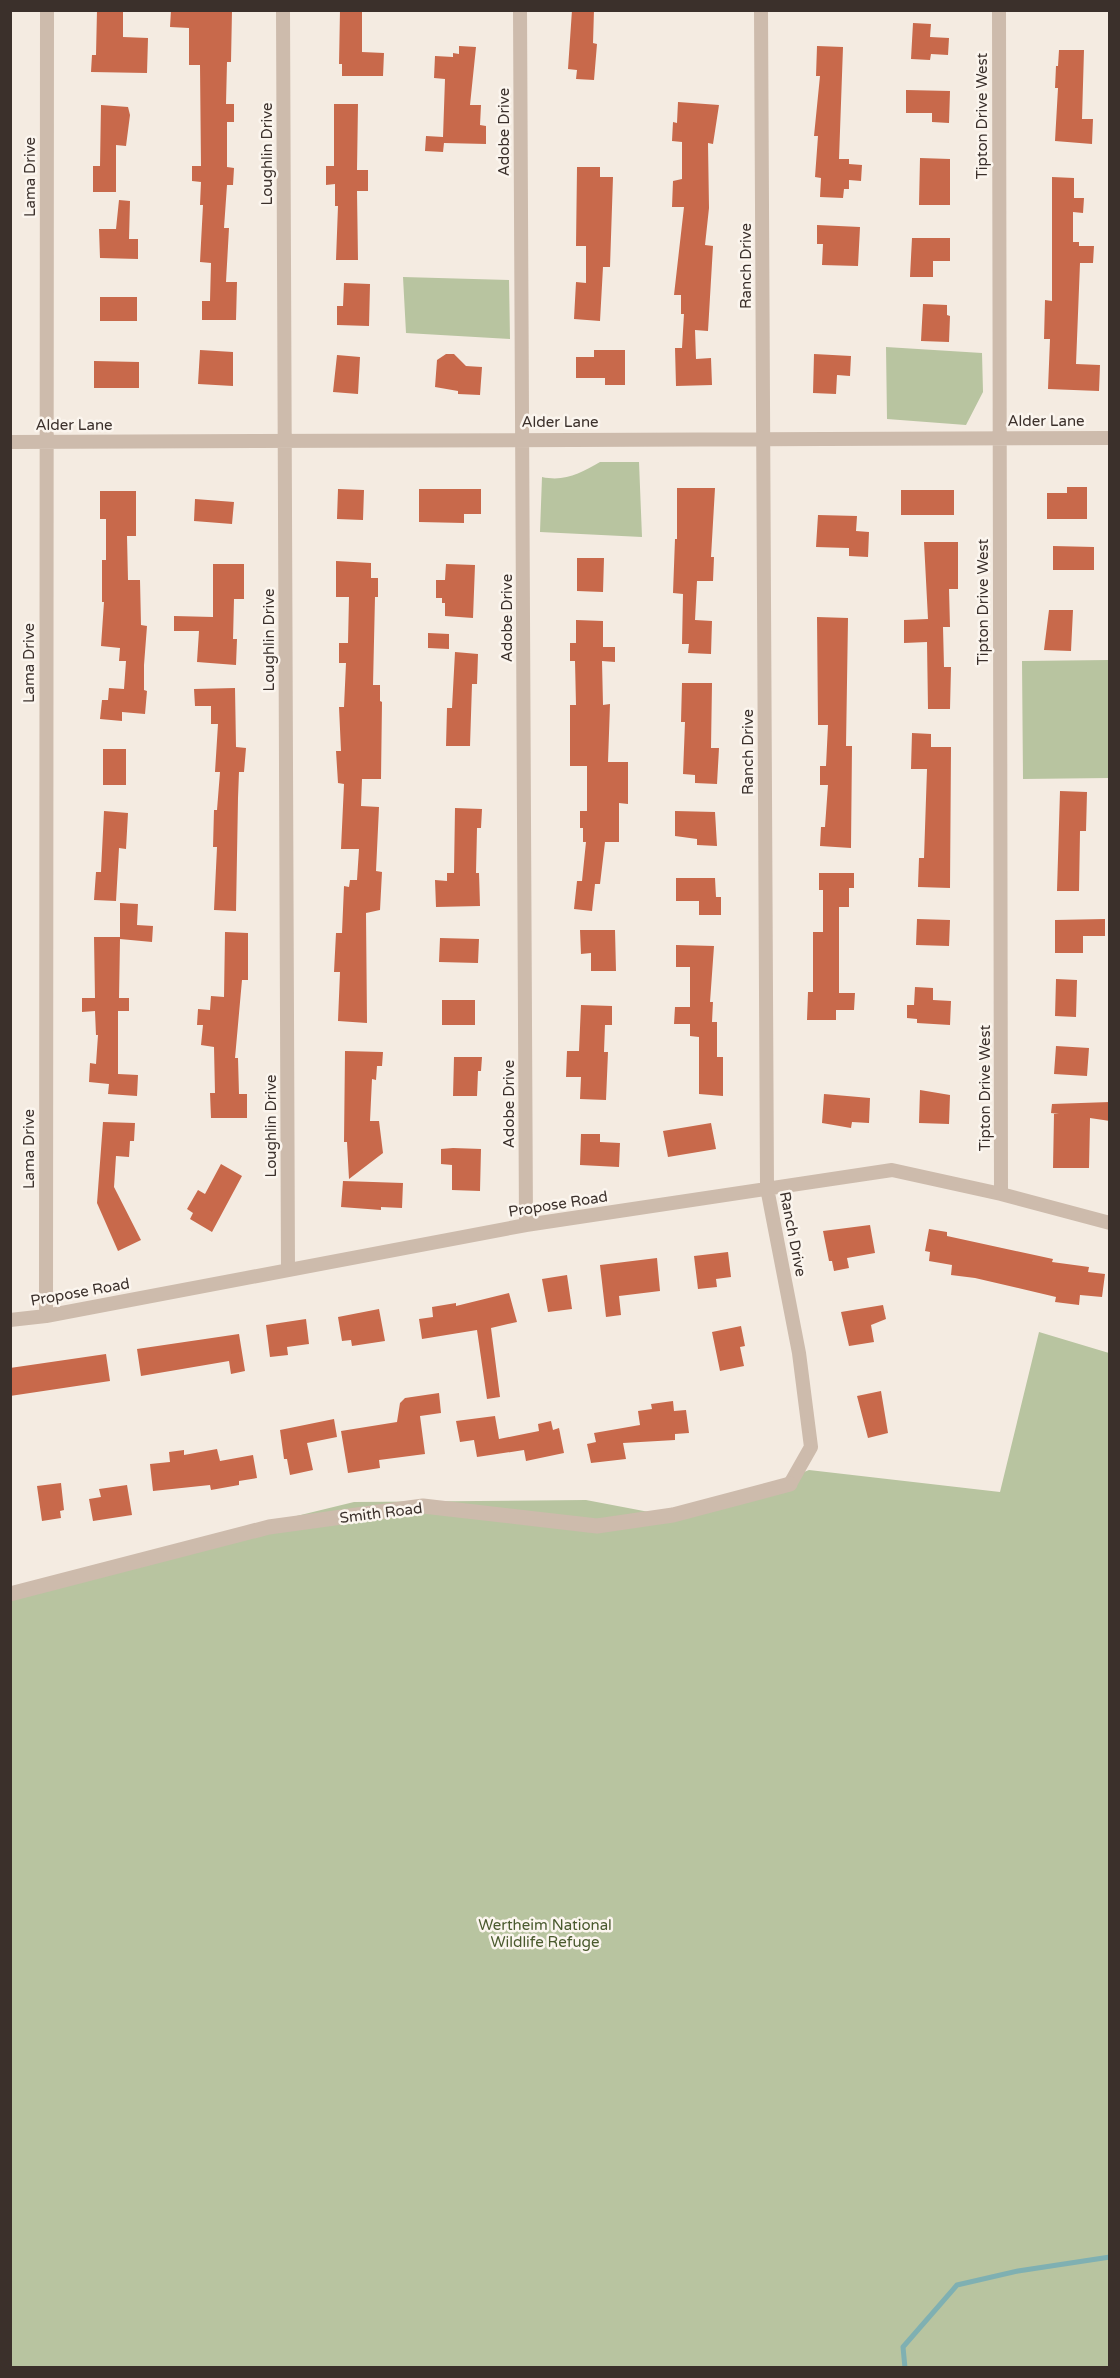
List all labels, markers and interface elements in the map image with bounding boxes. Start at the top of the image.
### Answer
street label: Tipton Drive West [973,52,991,179]
street label: Adobe Drive [495,88,513,176]
street label: Loughlin Drive [258,103,276,205]
street label: Lama Drive [21,137,39,217]
street label: Ranch Drive [737,223,755,309]
street label: Alder Lane [1007,412,1085,430]
street label: Alder Lane [521,413,599,431]
street label: Alder Lane [35,416,113,434]
street label: Tipton Drive West [974,538,992,665]
street label: Adobe Drive [498,574,516,662]
street label: Loughlin Drive [260,589,278,691]
street label: Lama Drive [20,623,38,703]
street label: Ranch Drive [739,709,757,795]
street label: Tipton Drive West [976,1024,994,1151]
street label: Adobe Drive [500,1060,518,1148]
street label: Loughlin Drive [262,1075,280,1177]
street label: Lama Drive [20,1109,38,1189]
street label: Propose Road [507,1187,609,1221]
street label: Ranch Drive [776,1190,810,1278]
street label: Propose Road [29,1274,131,1310]
street label: Smith Road [339,1499,423,1527]
park label: Wertheim National Wildlife Refuge [478,1916,612,1951]

